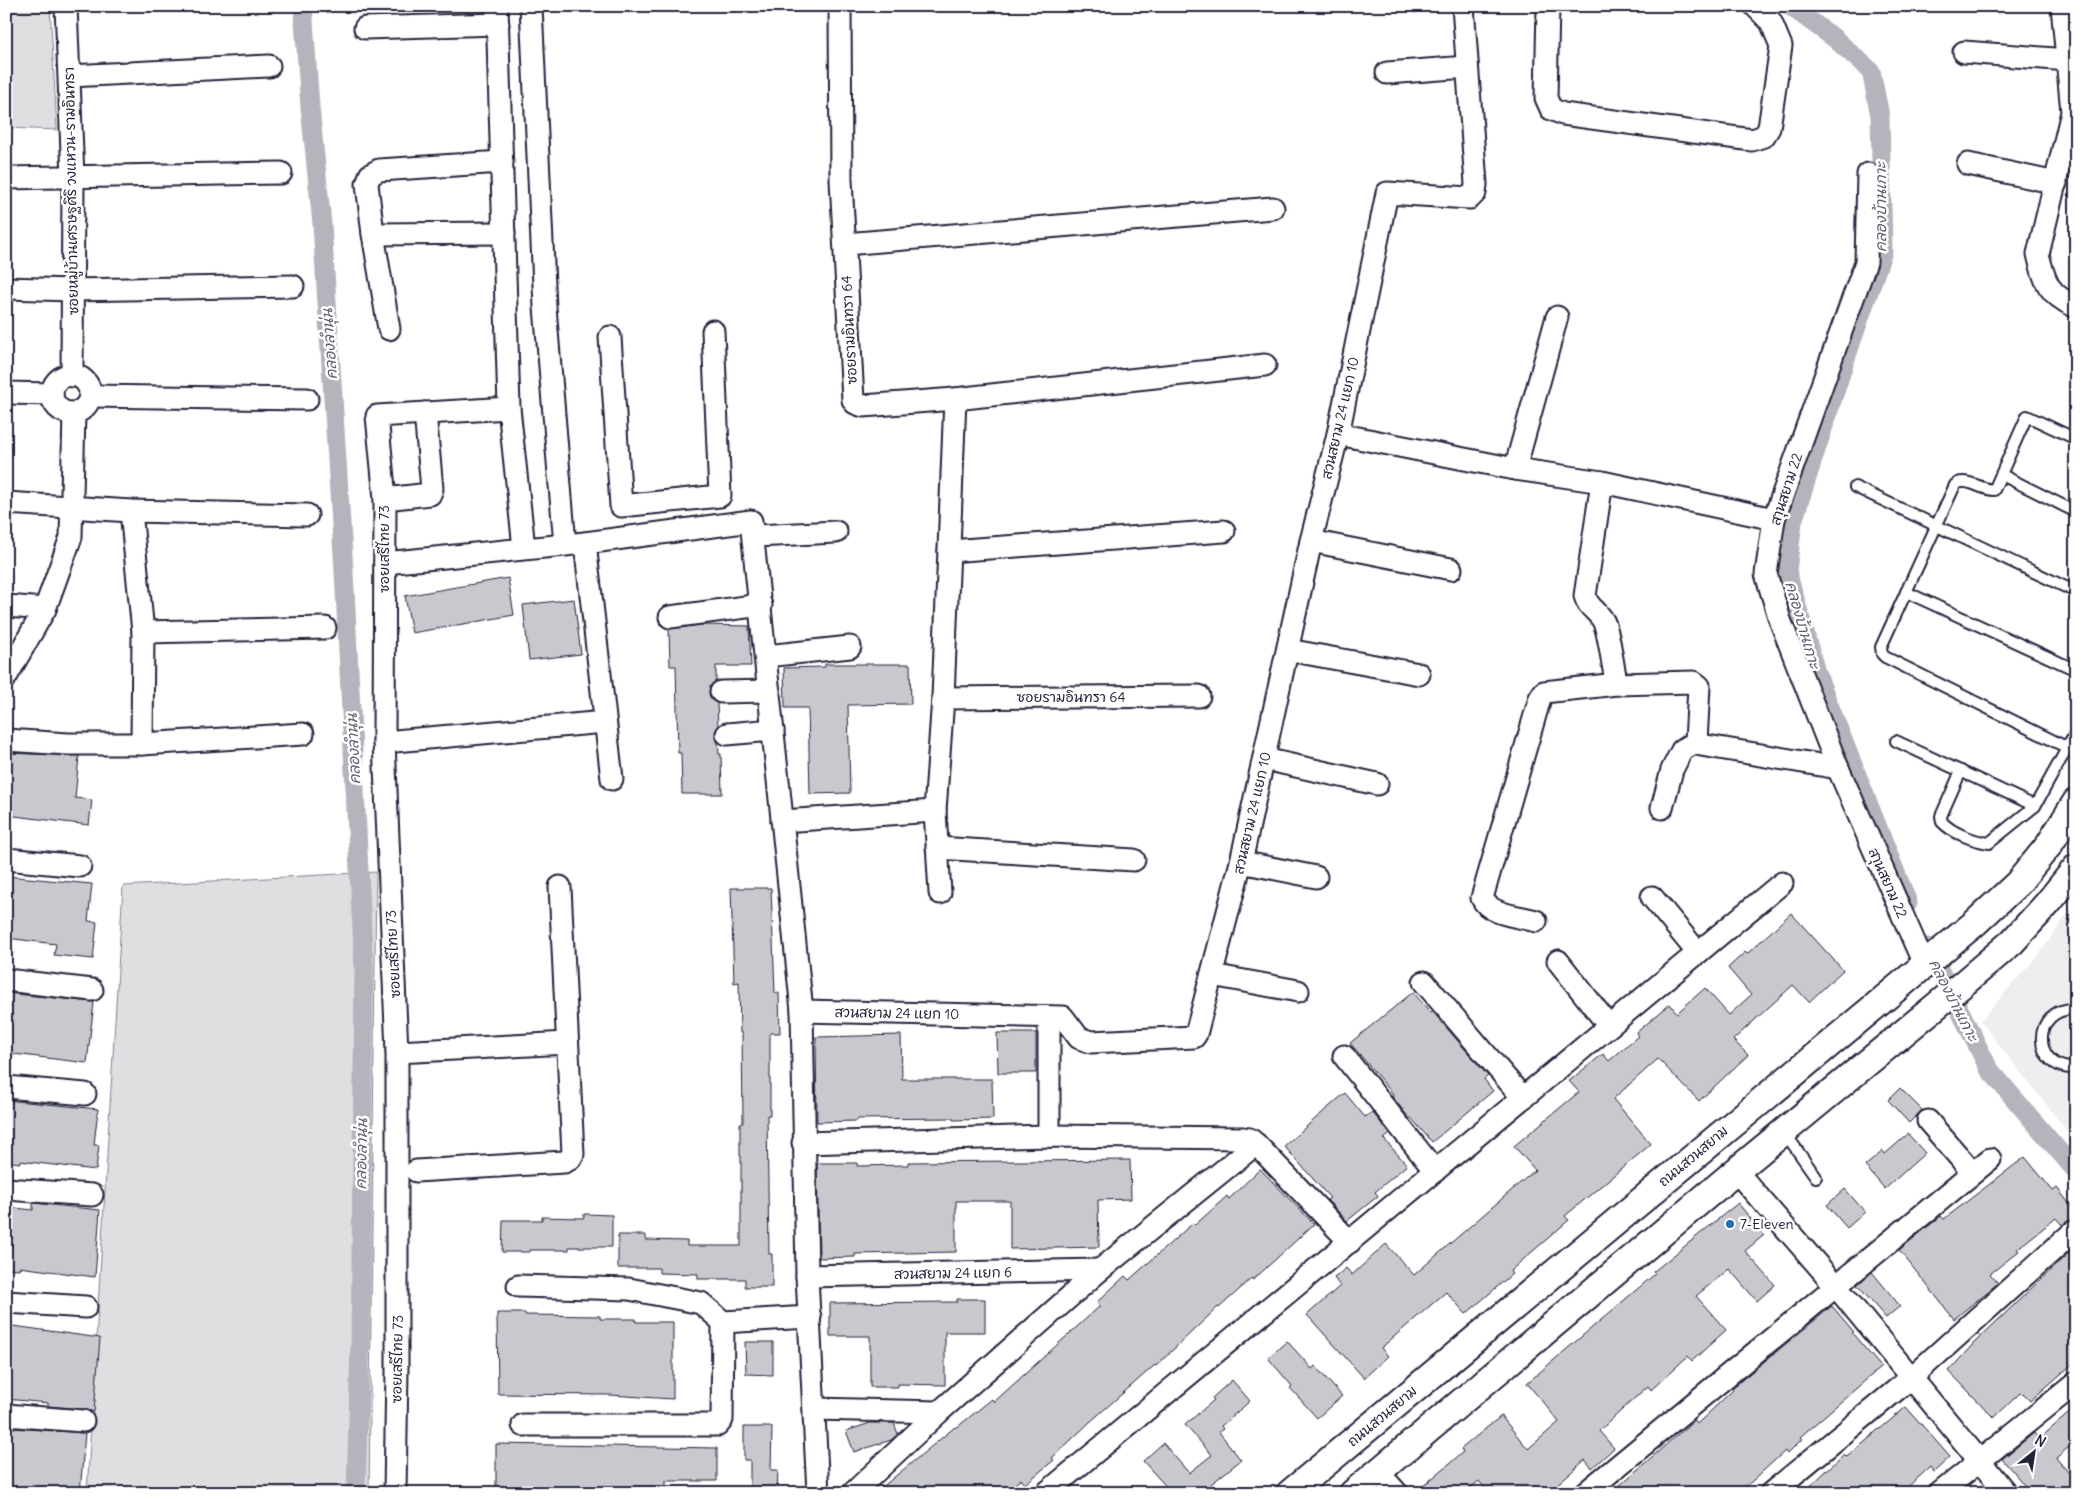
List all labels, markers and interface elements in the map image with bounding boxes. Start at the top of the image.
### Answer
street label: ซอยหมู่บ้านเศรษฐศิริ วงแหวน-รามอินทรา [60,67,83,315]
water label: คลองบ้านเกาะ [1871,161,1890,252]
street label: ซอยรามอินทรา 64 [837,275,861,385]
water label: คลองลำนุ่น [317,307,343,380]
street label: สวนสยาม 24 แยก 10 [1317,355,1363,481]
street label: สาุนสยาม 22 [1766,450,1807,528]
street label: ซอยเสรีไทย 73 [375,505,393,593]
water label: คลองบ้านเกาะ [1781,579,1825,672]
street label: ซอยรามอินทรา 64 [1016,688,1126,706]
water label: คลองลำนุ่น [342,712,366,785]
street label: สวนสยาม 24 แยก 10 [1229,750,1275,876]
street label: สาุนสยาม 22 [1864,845,1912,922]
street label: ซอยเสรีไทย 73 [382,909,404,998]
water label: คลองบ้านเกาะ [1925,956,1983,1045]
street label: สวนสยาม 24 แยก 10 [834,1003,960,1023]
water label: คลองลำนุ่น [351,1118,373,1190]
street label: ถนนสวนสยาม [1654,1122,1732,1190]
place label: 7-Eleven [1740,1215,1794,1233]
marker: 7-Eleven [1724,1218,1736,1230]
street label: สวนสยาม 24 แยก 6 [894,1263,1012,1283]
street label: ซอยเสรีไทย 73 [387,1315,407,1403]
street label: ถนนสวนสยาม [1343,1382,1421,1450]
north arrow [2010,1426,2060,1476]
text: N [2032,1431,2049,1451]

